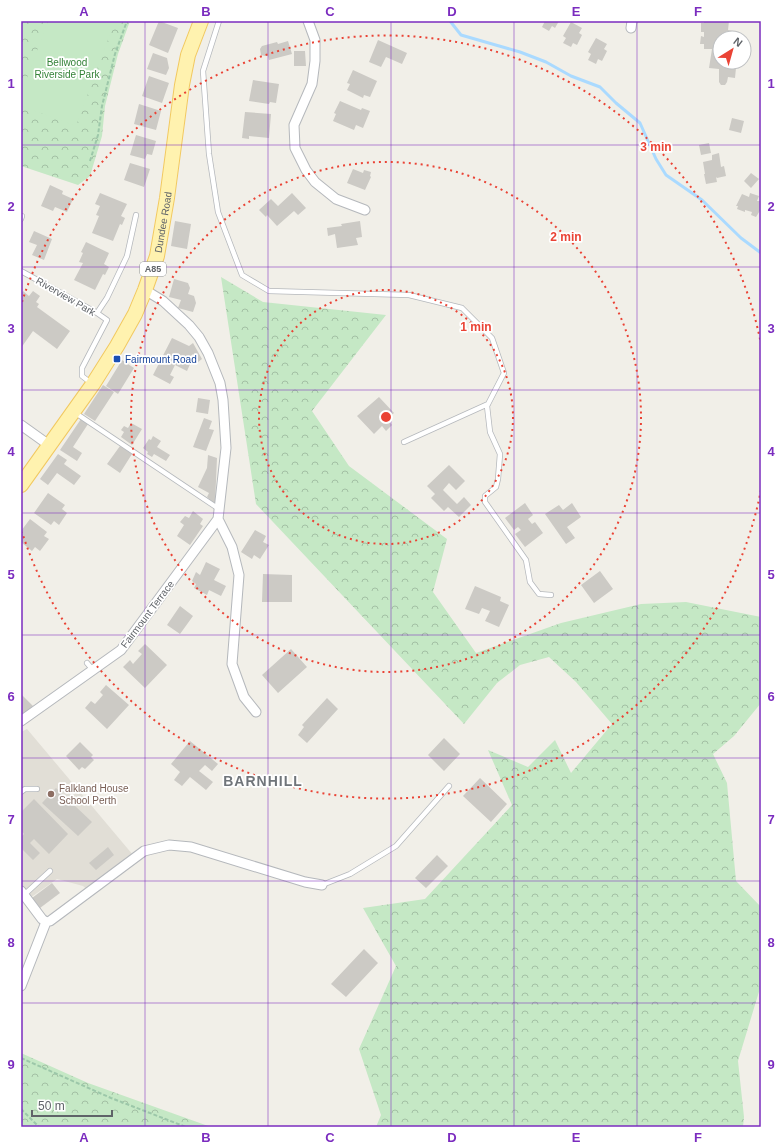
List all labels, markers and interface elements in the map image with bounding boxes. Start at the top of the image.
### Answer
text: A [79,4,89,19]
text: B [201,4,211,19]
text: C [325,4,335,19]
text: D [447,4,457,19]
text: E [572,4,581,19]
text: F [694,4,702,19]
north arrow [712,30,752,70]
text: N [731,35,745,49]
park label: Bellwood Riverside Park [34,57,101,80]
text: 1 [7,76,15,91]
text: 1 [767,76,775,91]
text: 3 min [640,140,672,154]
street label: Dundee Road [153,191,174,254]
text: 2 [7,199,15,214]
text: 2 [767,199,775,214]
text: 2 min [550,230,582,244]
road number: A85 [140,262,166,276]
street label: Riverview Park [34,275,98,318]
text: 1 min [460,320,492,334]
text: 3 [7,321,15,336]
text: 3 [767,321,775,336]
marker: Fairmount Road [112,354,122,364]
place label: Fairmount Road [125,354,197,365]
centre of rings [379,410,393,424]
text: 4 [7,444,15,459]
text: 4 [767,444,775,459]
text: 5 [7,567,15,582]
text: 5 [767,567,775,582]
street label: Fairmount Terrace [119,578,176,650]
text: 6 [7,689,15,704]
text: 6 [767,689,775,704]
district label: BARNHILL [223,773,303,789]
place label: Falkland House School Perth [59,783,129,806]
marker: Falkland House School Perth [46,789,56,799]
text: 7 [7,812,15,827]
text: 7 [767,812,775,827]
text: 8 [7,935,15,950]
text: 8 [767,935,775,950]
text: 9 [7,1057,15,1072]
text: 9 [767,1057,775,1072]
scale bar [32,1092,112,1118]
text: 50 m [38,1099,65,1113]
text: A [79,1130,89,1145]
text: B [201,1130,211,1145]
text: C [325,1130,335,1145]
text: D [447,1130,457,1145]
text: E [572,1130,581,1145]
text: F [694,1130,702,1145]

